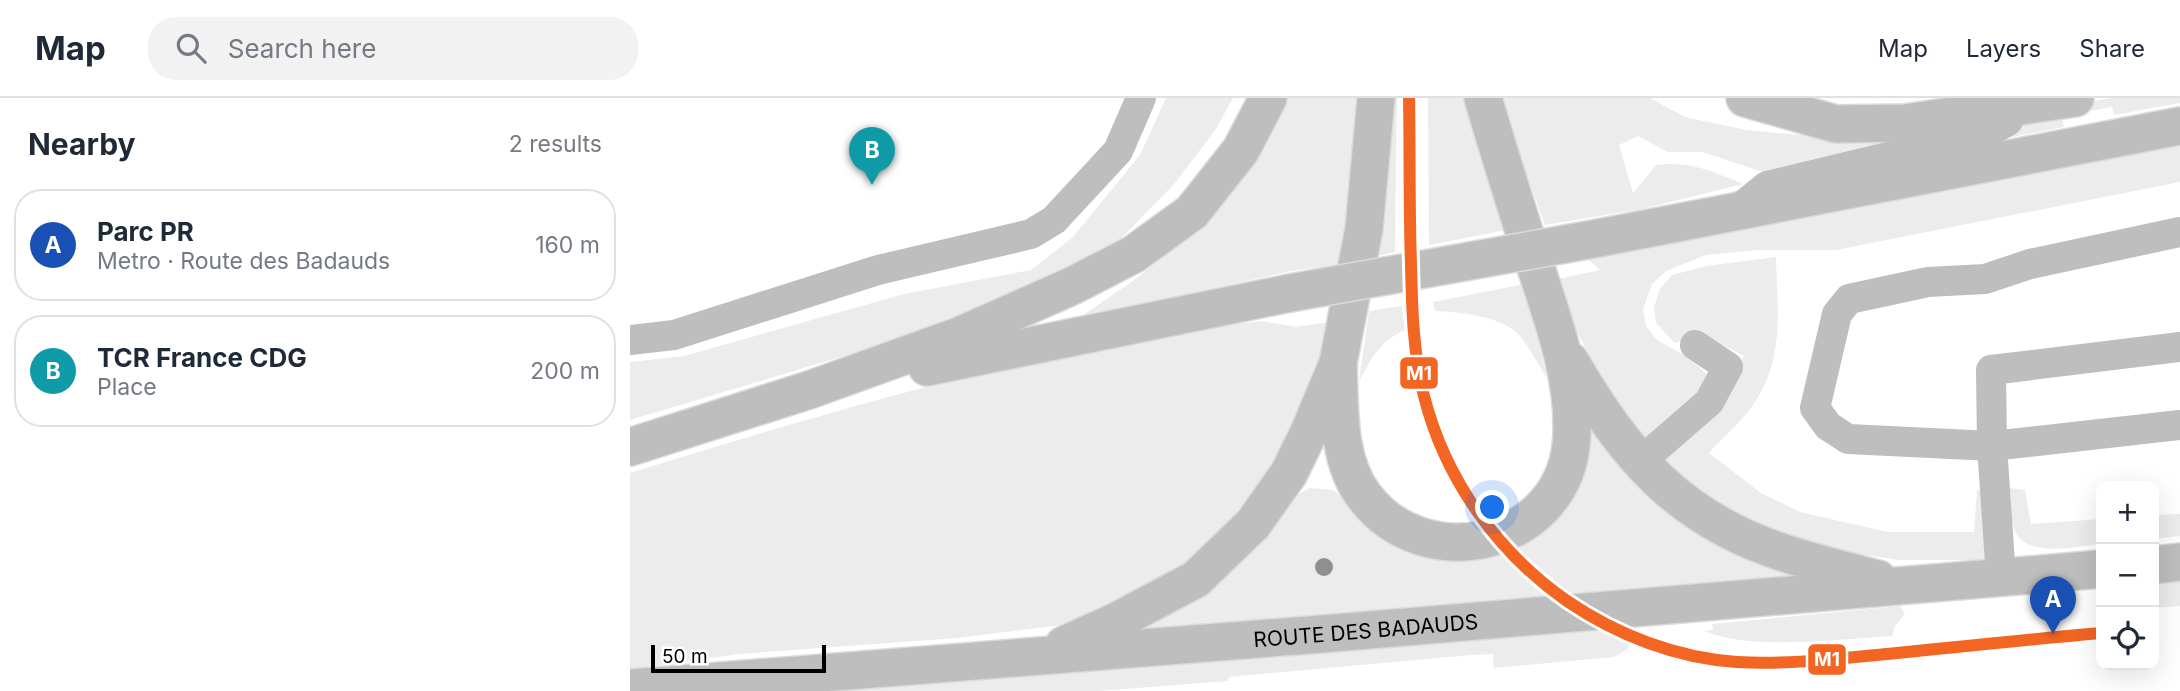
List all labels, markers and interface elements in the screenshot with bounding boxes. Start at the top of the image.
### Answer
search box [148,17,638,80]
text: Map [35,28,106,68]
icon: search [172,29,210,67]
text: Search here [228,33,376,64]
text: Map [1878,34,1928,63]
text: Layers [1966,34,2041,63]
text: Share [2079,34,2145,63]
text: Nearby [28,126,136,162]
pin: B [849,127,895,185]
text: 2 results [509,130,602,158]
text: Parc PR [97,216,194,247]
text: A [44,231,62,259]
text: 160 m [535,231,600,259]
text: Metro · Route des Badauds [97,247,390,275]
text: TCR France CDG [97,342,307,373]
line badge: M1 [1399,356,1439,390]
text: B [45,357,61,385]
text: 200 m [530,357,600,385]
text: M1 [1406,362,1432,385]
text: Place [97,373,157,401]
map controls [2096,481,2159,670]
button: + [2096,481,2159,544]
your location [1475,490,1509,524]
button: − [2096,544,2159,607]
pin: A [2030,576,2076,634]
button: locate [2096,607,2159,670]
street label: ROUTE DES BADAUDS [1252,609,1479,652]
scale bar [651,642,826,674]
line badge: M1 [1807,643,1847,676]
text: 50 m [662,645,708,668]
text: M1 [1814,648,1840,671]

